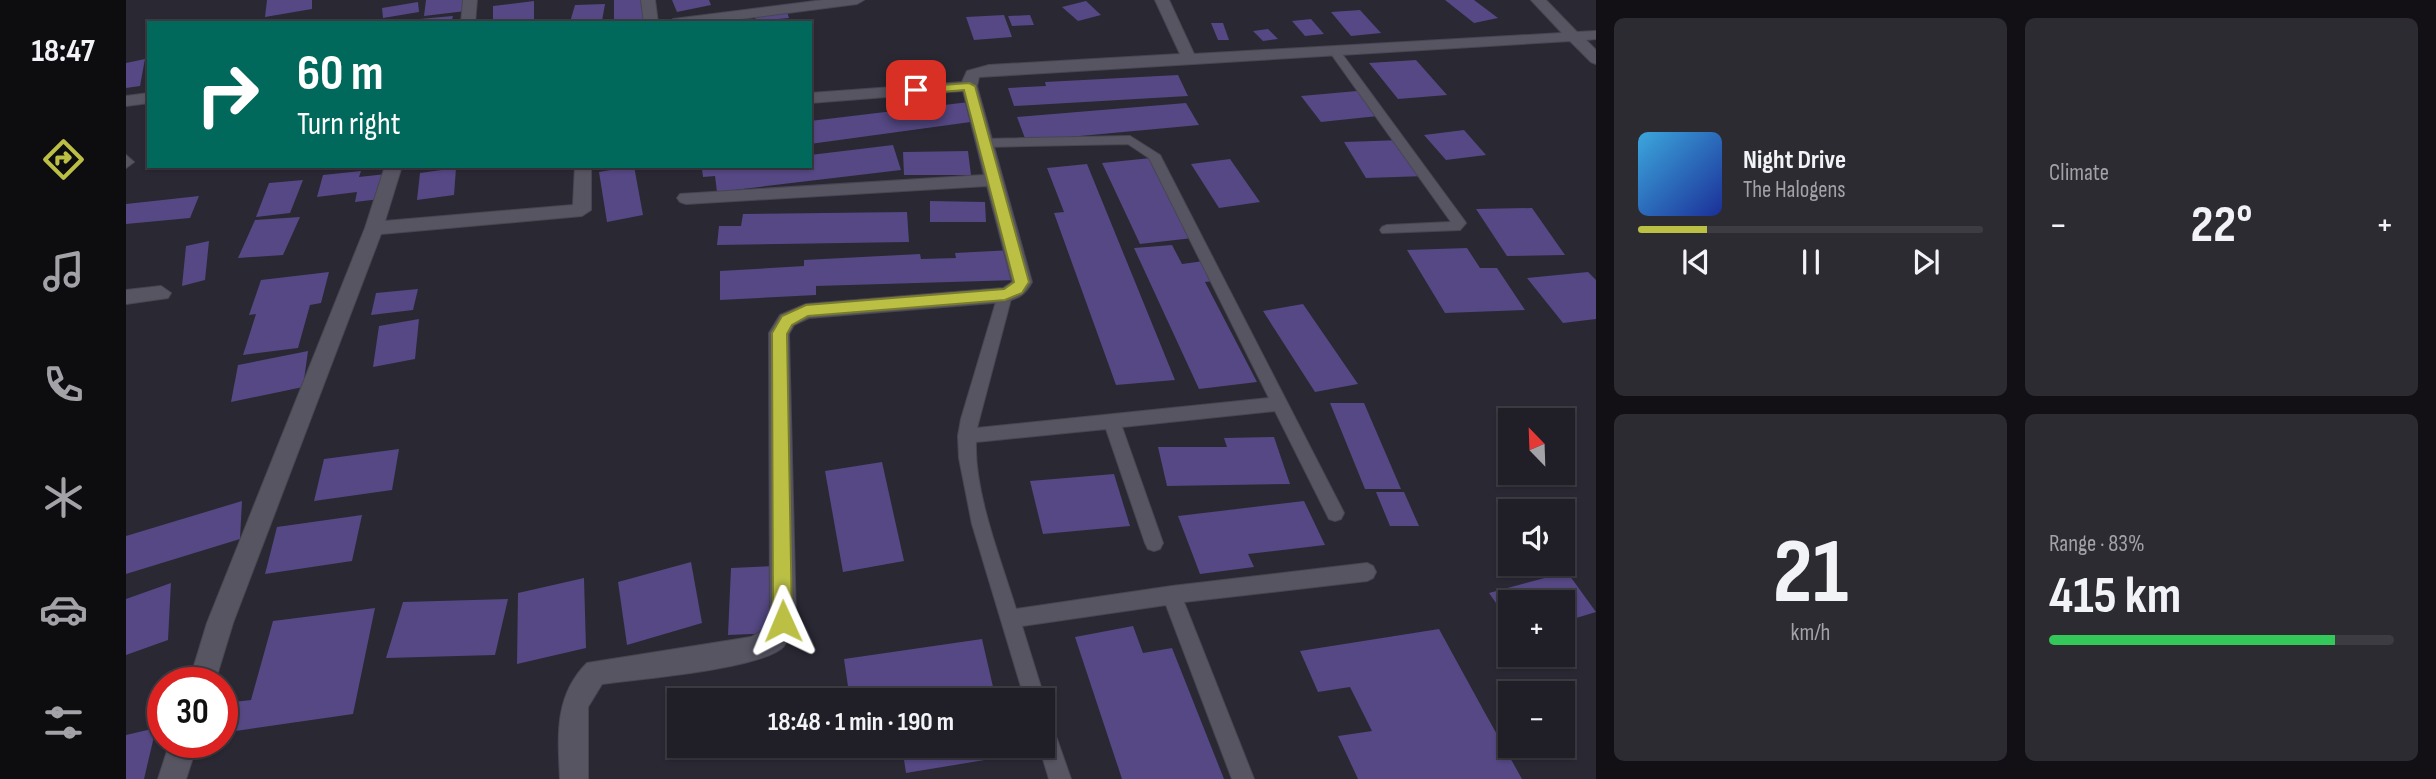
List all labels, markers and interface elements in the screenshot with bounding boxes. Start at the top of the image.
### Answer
text: 18:47 [31,32,95,71]
text: 60 m [297,45,384,104]
icon: right [182,49,273,140]
pin [886,60,946,120]
icon: arrive [897,71,935,109]
text: Turn right [297,105,401,144]
icon: directions [39,135,88,184]
text: Night Drive [1743,145,1846,176]
text: Climate [2049,159,2109,187]
text: The Halogens [1743,176,1846,204]
text: 22° [2190,194,2253,257]
text: − [2049,203,2068,248]
text: + [2375,203,2394,248]
icon: previous [1677,243,1715,281]
icon: pause [1792,243,1830,281]
icon: next [1907,243,1945,281]
icon: music [39,247,88,296]
icon: phone [39,360,88,409]
north arrow [1498,408,1575,485]
map controls [1498,408,1575,758]
icon: climate [39,473,88,522]
button: sound [1498,499,1575,576]
text: 21 [1773,519,1848,628]
text: Range · 83% [2049,530,2145,558]
text: 415 km [2049,565,2181,628]
position arrow [746,584,820,658]
icon: car [39,585,88,634]
button: + [1498,590,1575,667]
text: km/h [1791,619,1830,647]
speed limit sign: 30 [147,667,238,758]
button: − [1498,681,1575,758]
icon: filters [39,698,88,747]
text: 18:48 · 1 min · 190 m [768,707,954,738]

